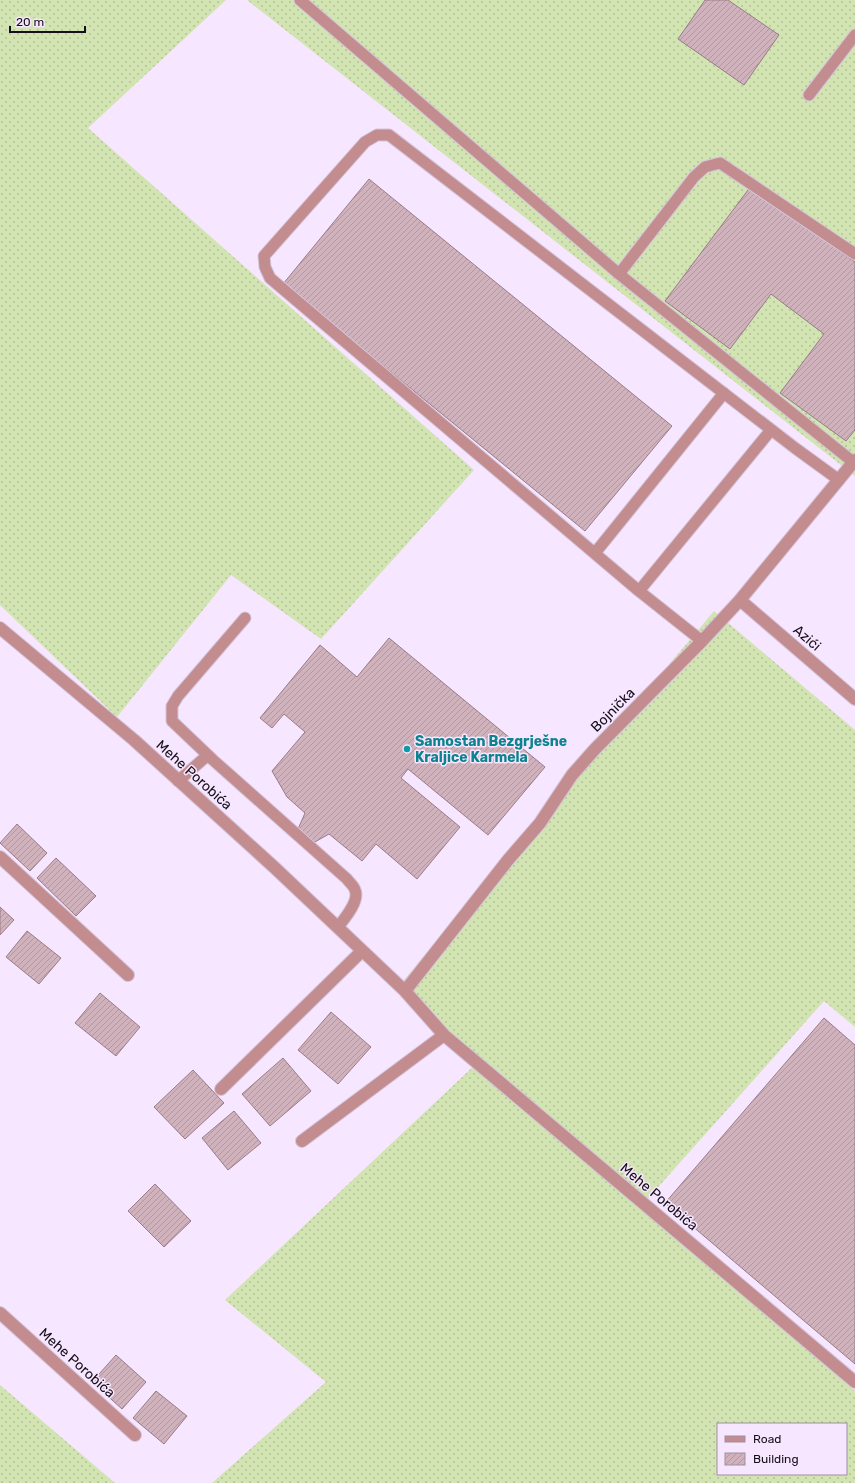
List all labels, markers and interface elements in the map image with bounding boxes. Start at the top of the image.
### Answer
scale bar [10,8,85,34]
text: 20 m [16,15,44,29]
street label: Azići [790,621,824,655]
street label: Bojnička [587,684,639,736]
place label: Samostan Bezgrješne Kraljice Karmela [415,733,567,766]
street label: Mehe Porobića [153,737,235,813]
marker: Samostan Bezgrješne Kraljice Karmela [402,744,412,754]
street label: Mehe Porobića [617,1160,701,1234]
street label: Mehe Porobića [36,1325,118,1401]
legend [717,1423,847,1475]
text: Road [753,1432,781,1446]
text: Building [753,1452,799,1466]

